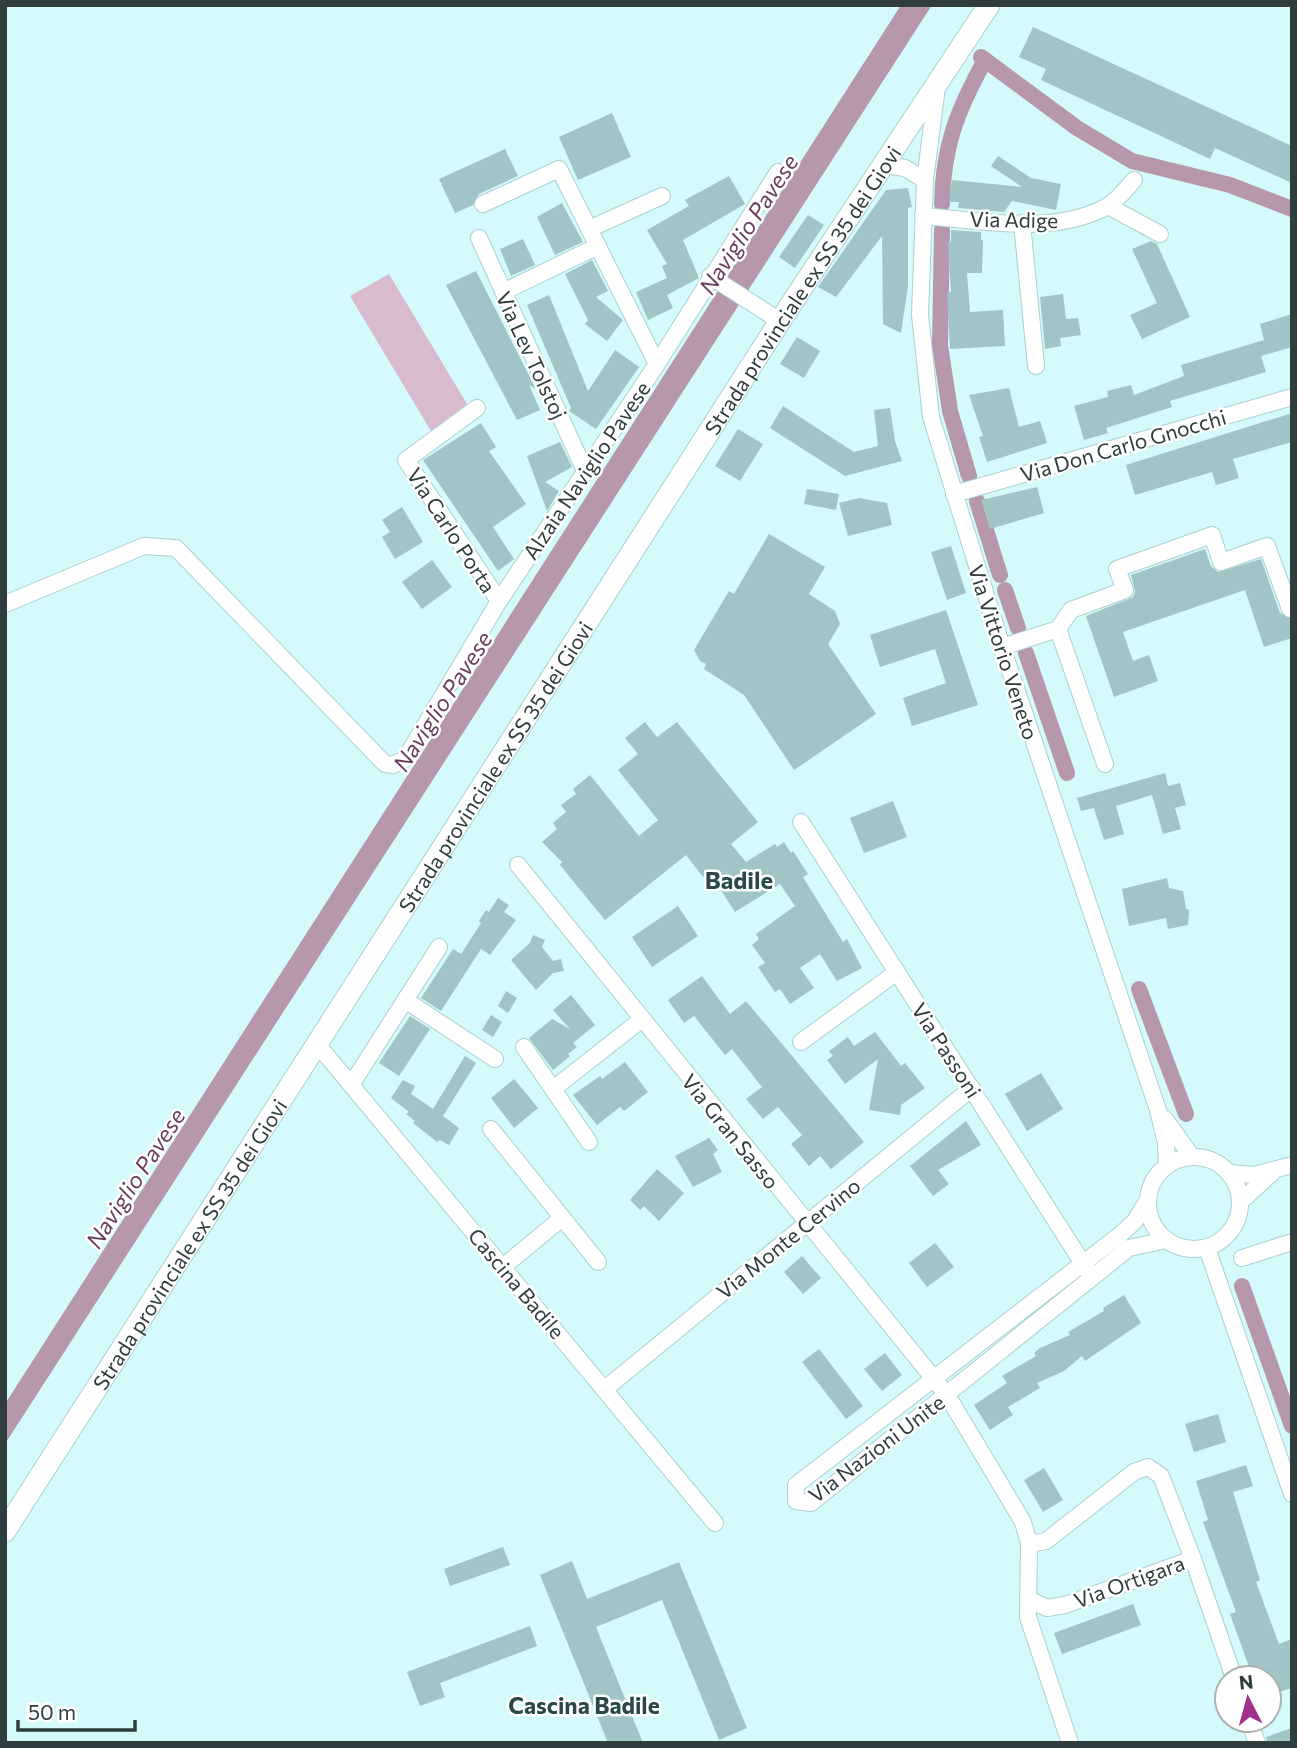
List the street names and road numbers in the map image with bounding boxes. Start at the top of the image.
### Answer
street label: Strada provinciale ex SS 35 dei Giovi [698,141,905,439]
street label: Via Adige [969,206,1059,232]
street label: Via Lev Tolstoj [492,287,572,423]
street label: Alzaia Naviglio Pavese [517,376,655,564]
street label: Via Don Carlo Gnocchi [1017,404,1229,486]
street label: Via Carlo Porta [402,463,502,597]
street label: Via Vittorio Veneto [964,561,1044,743]
street label: Strada provinciale ex SS 35 dei Giovi [392,616,597,916]
street label: Via Passoni [907,998,987,1102]
street label: Via Gran Sasso [677,1069,785,1193]
street label: Strada provinciale ex SS 35 dei Giovi [87,1094,291,1394]
street label: Via Monte Cervino [711,1172,865,1304]
street label: Cascina Badile [464,1223,570,1343]
street label: Via Nazioni Unite [803,1389,949,1507]
street label: Via Ortigara [1070,1549,1188,1613]

